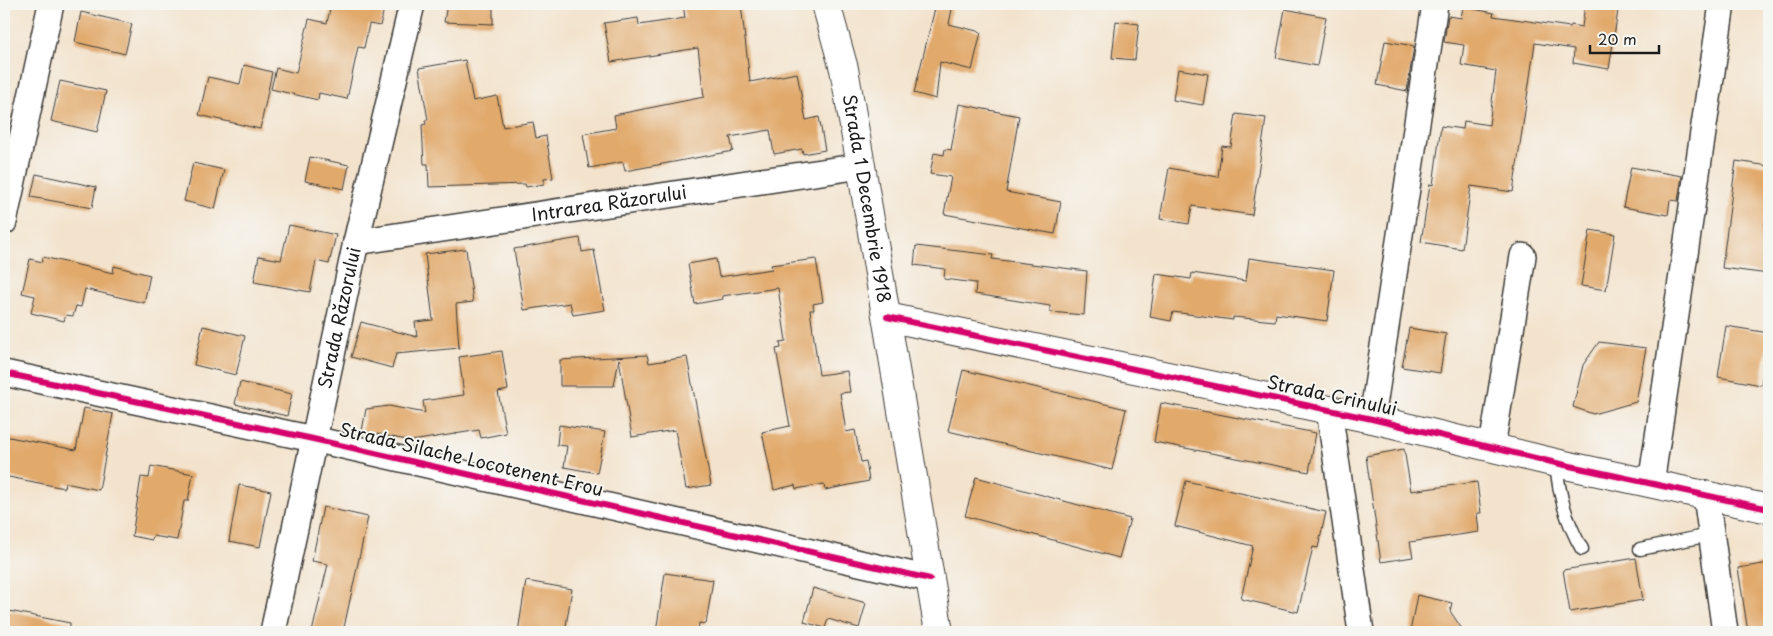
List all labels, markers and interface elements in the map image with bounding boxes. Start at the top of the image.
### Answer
scale bar [1590,22,1659,54]
text: 20 m [1598,27,1637,50]
street label: Strada 1 Decembrie 1918 [837,92,899,305]
street label: Intrarea Răzorului [529,177,688,227]
street label: Strada Răzorului [310,244,367,391]
street label: Strada Crinului [1265,368,1400,421]
street label: Strada Silache Locotenent Erou [337,415,606,502]

